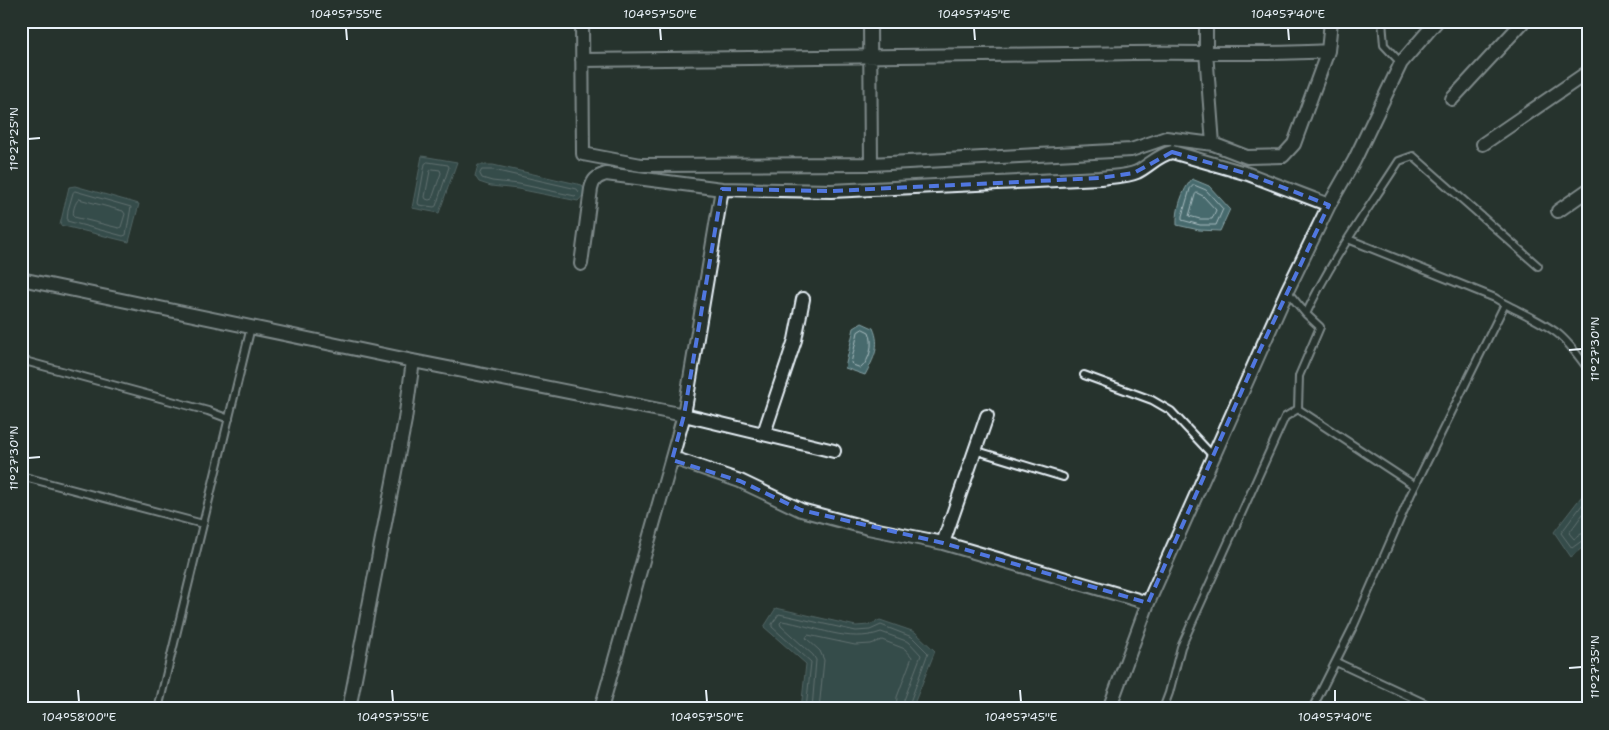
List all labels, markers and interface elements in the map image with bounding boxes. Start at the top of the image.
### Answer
text: 104°57'55"E [310,6,382,22]
text: 104°57'50"E [623,6,697,22]
text: 104°57'45"E [938,6,1010,22]
text: 104°57'40"E [1251,6,1325,22]
text: 11°27'25"N [6,107,22,171]
text: 11°27'30"N [1587,316,1603,382]
text: 11°27'30"N [6,425,22,491]
text: 11°27'35"N [1587,635,1603,699]
text: 104°58'00"E [42,709,116,725]
text: 104°57'55"E [357,709,429,725]
text: 104°57'50"E [670,709,744,725]
text: 104°57'45"E [985,709,1057,725]
text: 104°57'40"E [1298,709,1372,725]

